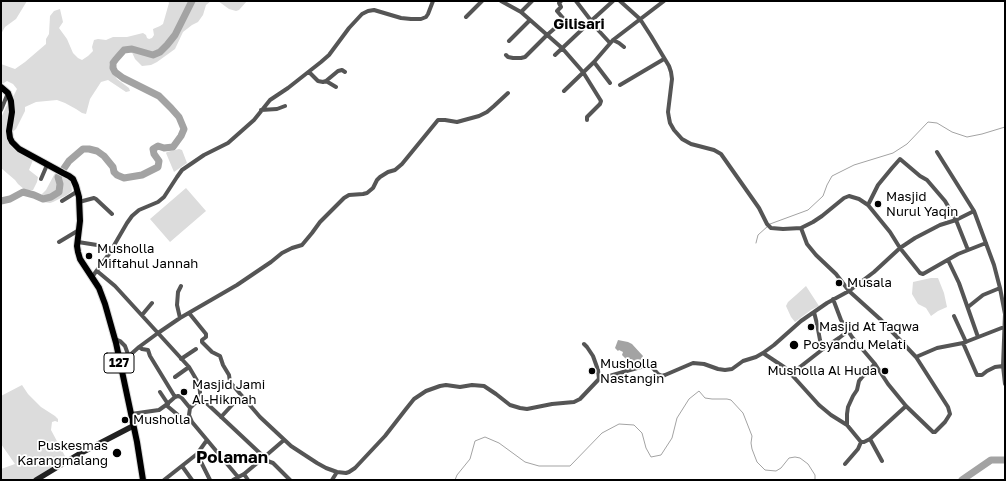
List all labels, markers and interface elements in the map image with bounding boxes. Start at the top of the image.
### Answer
district label: Gilisari [553,15,605,33]
place label: Masjid Nurul Yaqin [886,189,958,220]
marker: Masjid Nurul Yaqin [873,199,883,209]
place label: Musholla Miftahul Jannah [97,241,198,272]
marker: Musholla Miftahul Jannah [84,251,94,261]
place label: Musala [847,275,892,291]
marker: Musala [834,278,844,288]
place label: Masjid At Taqwa [819,319,919,335]
marker: Masjid At Taqwa [806,322,816,332]
place label: Posyandu Melati [803,337,906,353]
marker: Posyandu Melati [788,339,800,351]
road number: 127 [104,353,134,373]
place label: Musholla Nastangin [600,356,664,387]
place label: Musholla Al Huda [767,363,877,379]
marker: Musholla Nastangin [587,366,597,376]
marker: Musholla Al Huda [880,366,890,376]
place label: Masjid Jami Al-Hikmah [192,377,265,408]
marker: Masjid Jami Al-Hikmah [179,387,189,397]
place label: Musholla [133,412,190,428]
marker: Musholla [120,415,130,425]
place label: Puskesmas Karangmalang [17,438,108,469]
marker: Puskesmas Karangmalang [111,447,123,459]
district label: Polaman [196,448,268,468]

